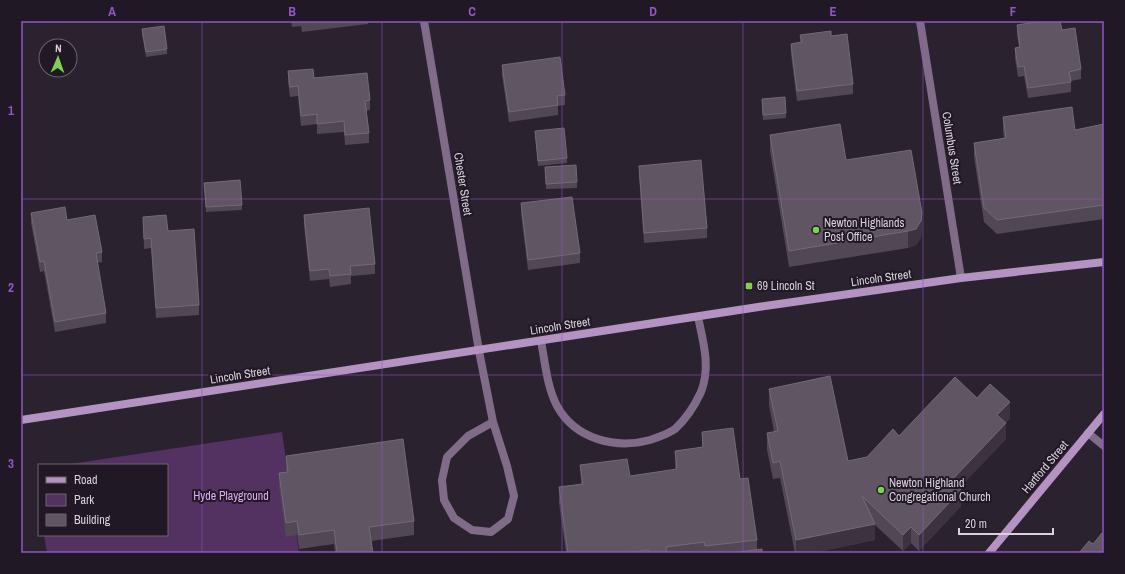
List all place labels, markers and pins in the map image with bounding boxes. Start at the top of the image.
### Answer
place label: Newton Highlands Post Office [824,215,904,245]
marker: Newton Highlands Post Office [811,225,821,235]
place label: 69 Lincoln St [757,278,815,294]
marker: 69 Lincoln St [744,281,754,291]
place label: Newton Highland Congregational Church [889,475,991,505]
marker: Newton Highland Congregational Church [876,485,886,495]

